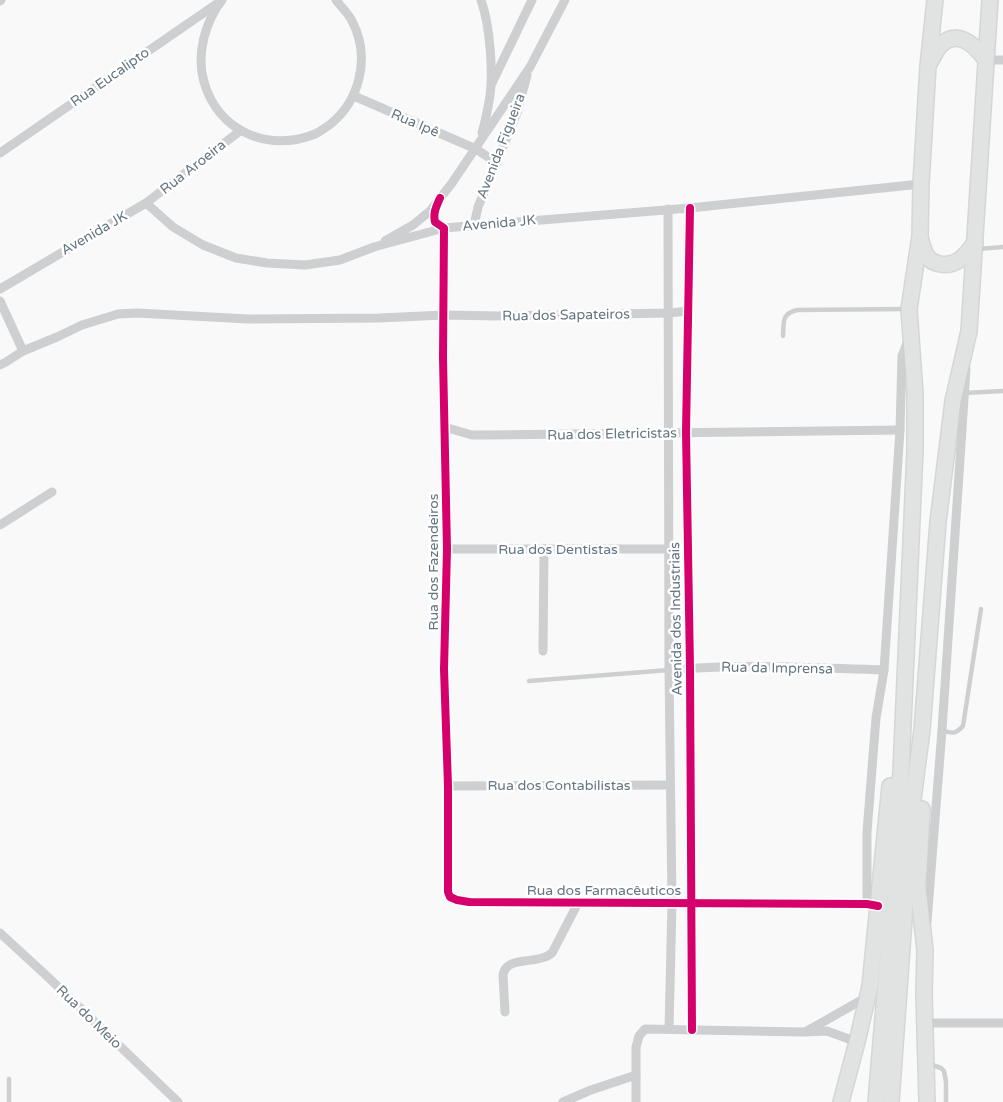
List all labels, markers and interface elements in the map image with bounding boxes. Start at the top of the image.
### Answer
street label: Rua Eucalipto [67,44,153,110]
street label: Avenida Figueira [473,91,529,201]
street label: Rua Ipê [388,105,442,141]
street label: Rua Aroeira [157,136,229,198]
street label: Avenida JK [58,207,130,259]
street label: Avenida JK [462,211,536,235]
street label: Rua dos Sapateiros [502,305,630,325]
street label: Rua dos Eletricistas [547,424,677,444]
street label: Rua dos Fazendeiros [425,493,442,631]
street label: Rua dos Dentistas [498,541,618,558]
street label: Avenida dos Industriais [666,542,686,696]
street label: Rua da Imprensa [721,659,833,677]
street label: Rua dos Contabilistas [487,777,631,794]
street label: Rua dos Farmacêuticos [527,882,681,899]
street label: Rua do Meio [53,982,125,1052]

